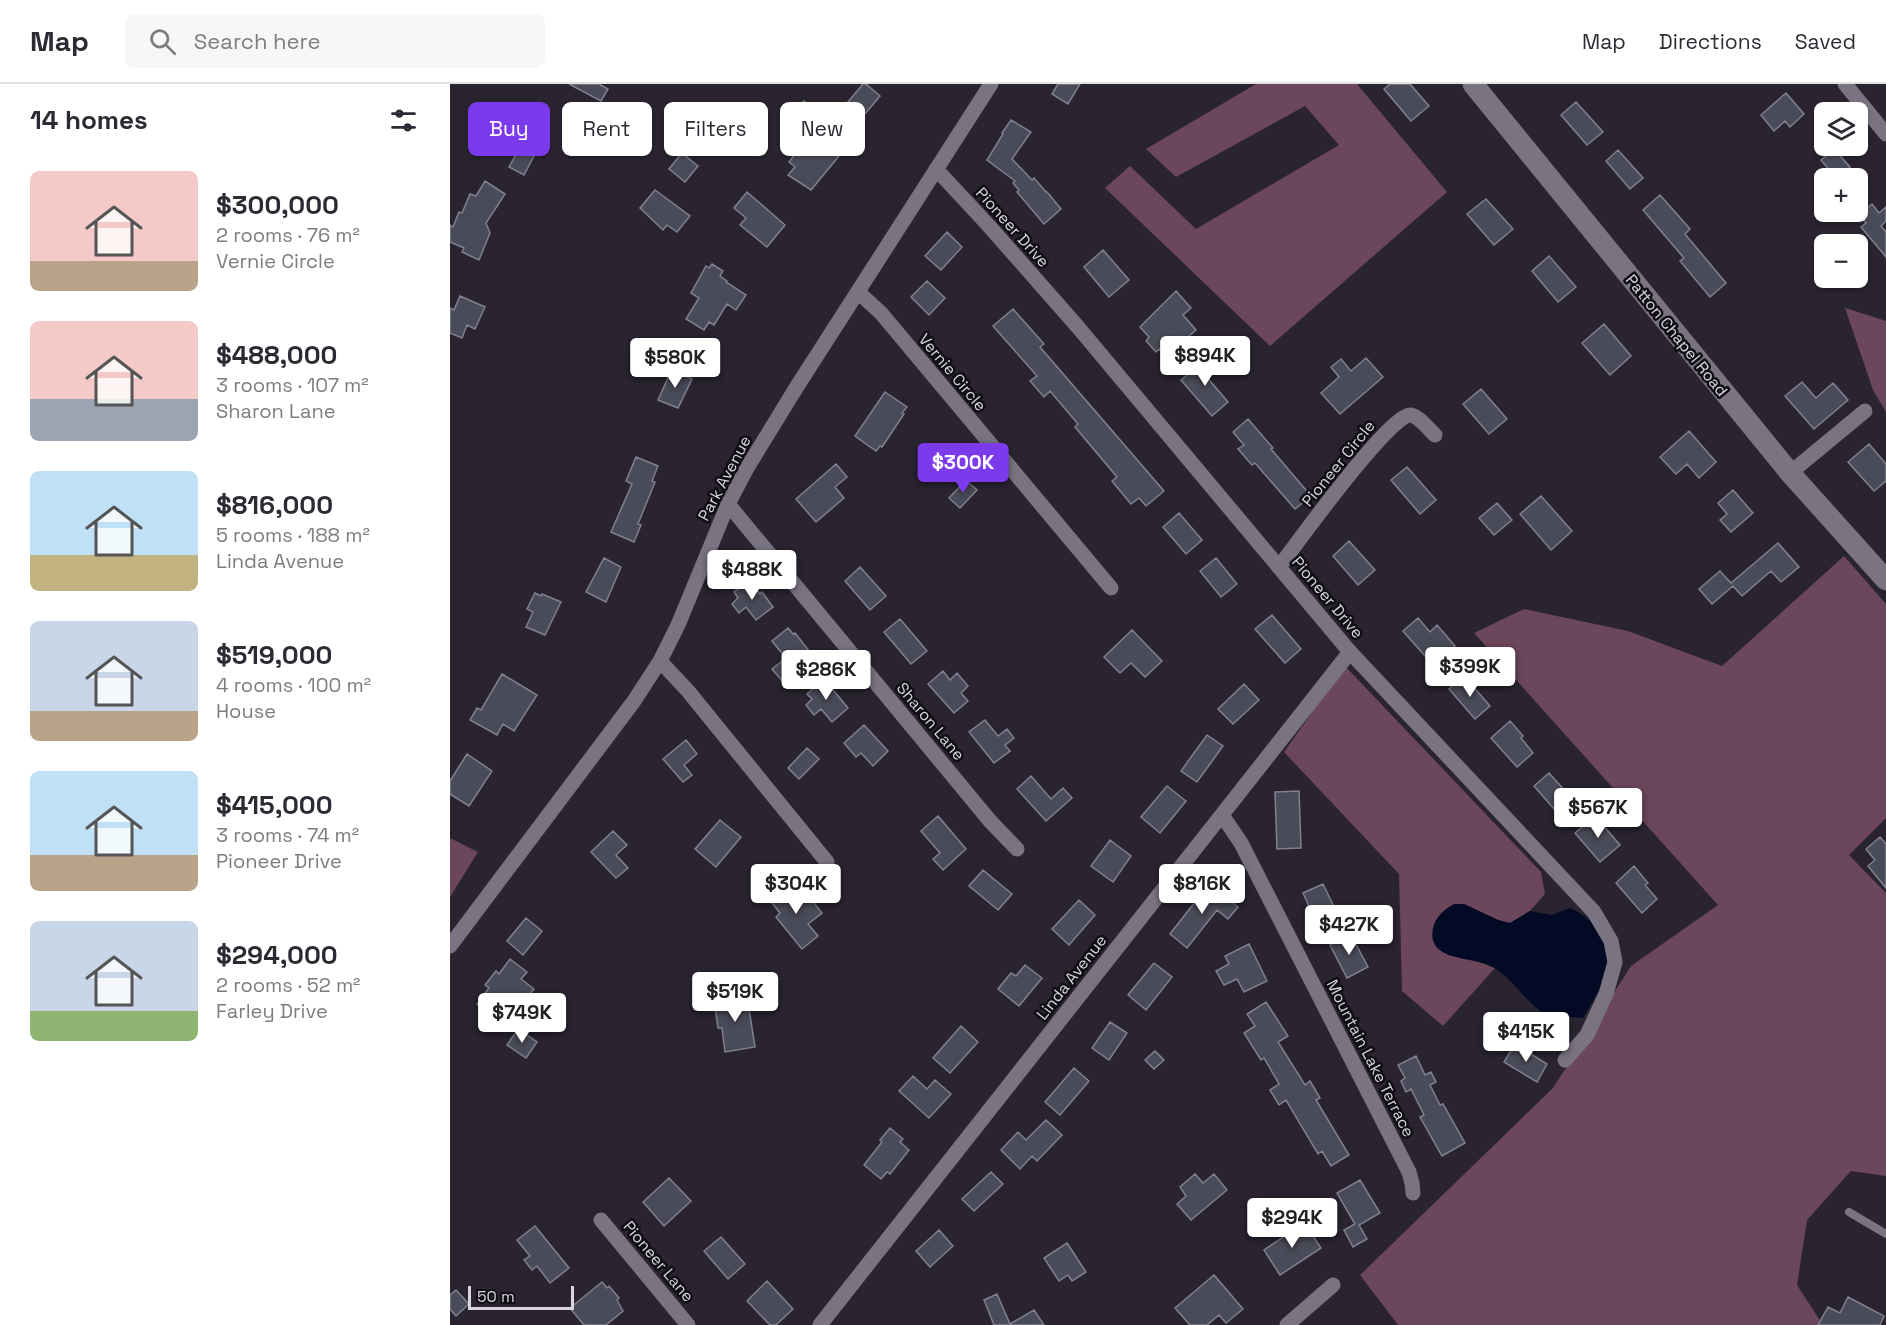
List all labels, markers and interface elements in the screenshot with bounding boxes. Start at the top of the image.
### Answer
search box [125,14,545,68]
text: Map [30,23,89,59]
icon: search [146,25,179,58]
text: Search here [194,27,321,55]
text: Map [1582,28,1626,55]
text: Directions [1659,28,1762,55]
text: Saved [1795,28,1856,55]
chip: Buy [468,102,550,156]
chip: Rent [562,102,652,156]
chip: Filters [664,102,768,156]
chip: New [780,102,865,156]
map controls [1814,102,1868,288]
button: layers [1814,102,1868,156]
text: 14 homes [30,103,148,137]
icon: filters [387,104,420,137]
button: + [1814,168,1868,222]
street label: Pioneer Drive [971,183,1054,272]
text: $300,000 [216,188,339,222]
icon: home [78,195,150,267]
text: 2 rooms · 76 m² [216,222,360,248]
button: − [1814,234,1868,288]
text: Vernie Circle [216,248,335,274]
street label: Patton Chapel Road [1621,270,1732,401]
street label: Vernie Circle [914,329,991,415]
pin: $894K [1163,336,1247,387]
text: $488,000 [216,338,337,372]
pin: $580K [633,338,717,389]
text: $894K [1174,342,1236,368]
text: $580K [644,344,706,370]
icon: home [78,345,150,417]
text: 3 rooms · 107 m² [216,372,369,398]
text: Sharon Lane [216,398,335,424]
street label: Pioneer Circle [1297,416,1380,511]
street label: Park Avenue [693,432,756,525]
pin: $300K [921,443,1005,494]
text: $300K [932,449,994,475]
text: $816,000 [216,488,333,522]
icon: home [78,495,150,567]
text: 5 rooms · 188 m² [216,522,370,548]
text: Linda Avenue [216,548,344,574]
pin: $488K [710,550,794,601]
street label: Pioneer Drive [1287,552,1368,643]
text: $488K [721,556,783,582]
text: $519,000 [216,638,332,672]
icon: home [78,645,150,717]
pin: $399K [1428,647,1512,698]
pin: $286K [784,650,868,701]
text: $399K [1439,653,1501,679]
text: $286K [796,656,856,682]
text: 4 rooms · 100 m² [216,672,371,698]
street label: Sharon Lane [892,678,969,765]
text: House [216,698,276,724]
text: $415,000 [216,788,333,822]
pin: $567K [1556,788,1640,839]
text: $567K [1568,794,1628,820]
icon: home [78,795,150,867]
text: 3 rooms · 74 m² [216,822,359,848]
text: Pioneer Drive [216,848,342,874]
pin: $304K [754,864,838,915]
pin: $816K [1160,864,1244,915]
text: $304K [765,870,827,896]
text: $816K [1173,870,1231,896]
pin: $427K [1307,905,1391,956]
text: $427K [1319,911,1379,937]
street label: Linda Avenue [1032,931,1111,1024]
text: $294,000 [216,938,338,972]
icon: home [78,945,150,1017]
text: 2 rooms · 52 m² [216,972,360,998]
pin: $519K [693,972,777,1023]
street label: Mountain Lake Terrace [1322,976,1419,1140]
text: $519K [706,978,764,1004]
pin: $749K [480,993,564,1044]
text: Farley Drive [216,998,328,1024]
text: $749K [492,999,552,1025]
pin: $415K [1484,1012,1568,1063]
text: $415K [1497,1018,1555,1044]
pin: $294K [1250,1198,1334,1249]
text: $294K [1261,1204,1323,1230]
street label: Pioneer Lane [619,1216,699,1306]
scale bar [468,1283,574,1310]
text: 50 m [477,1286,515,1307]

